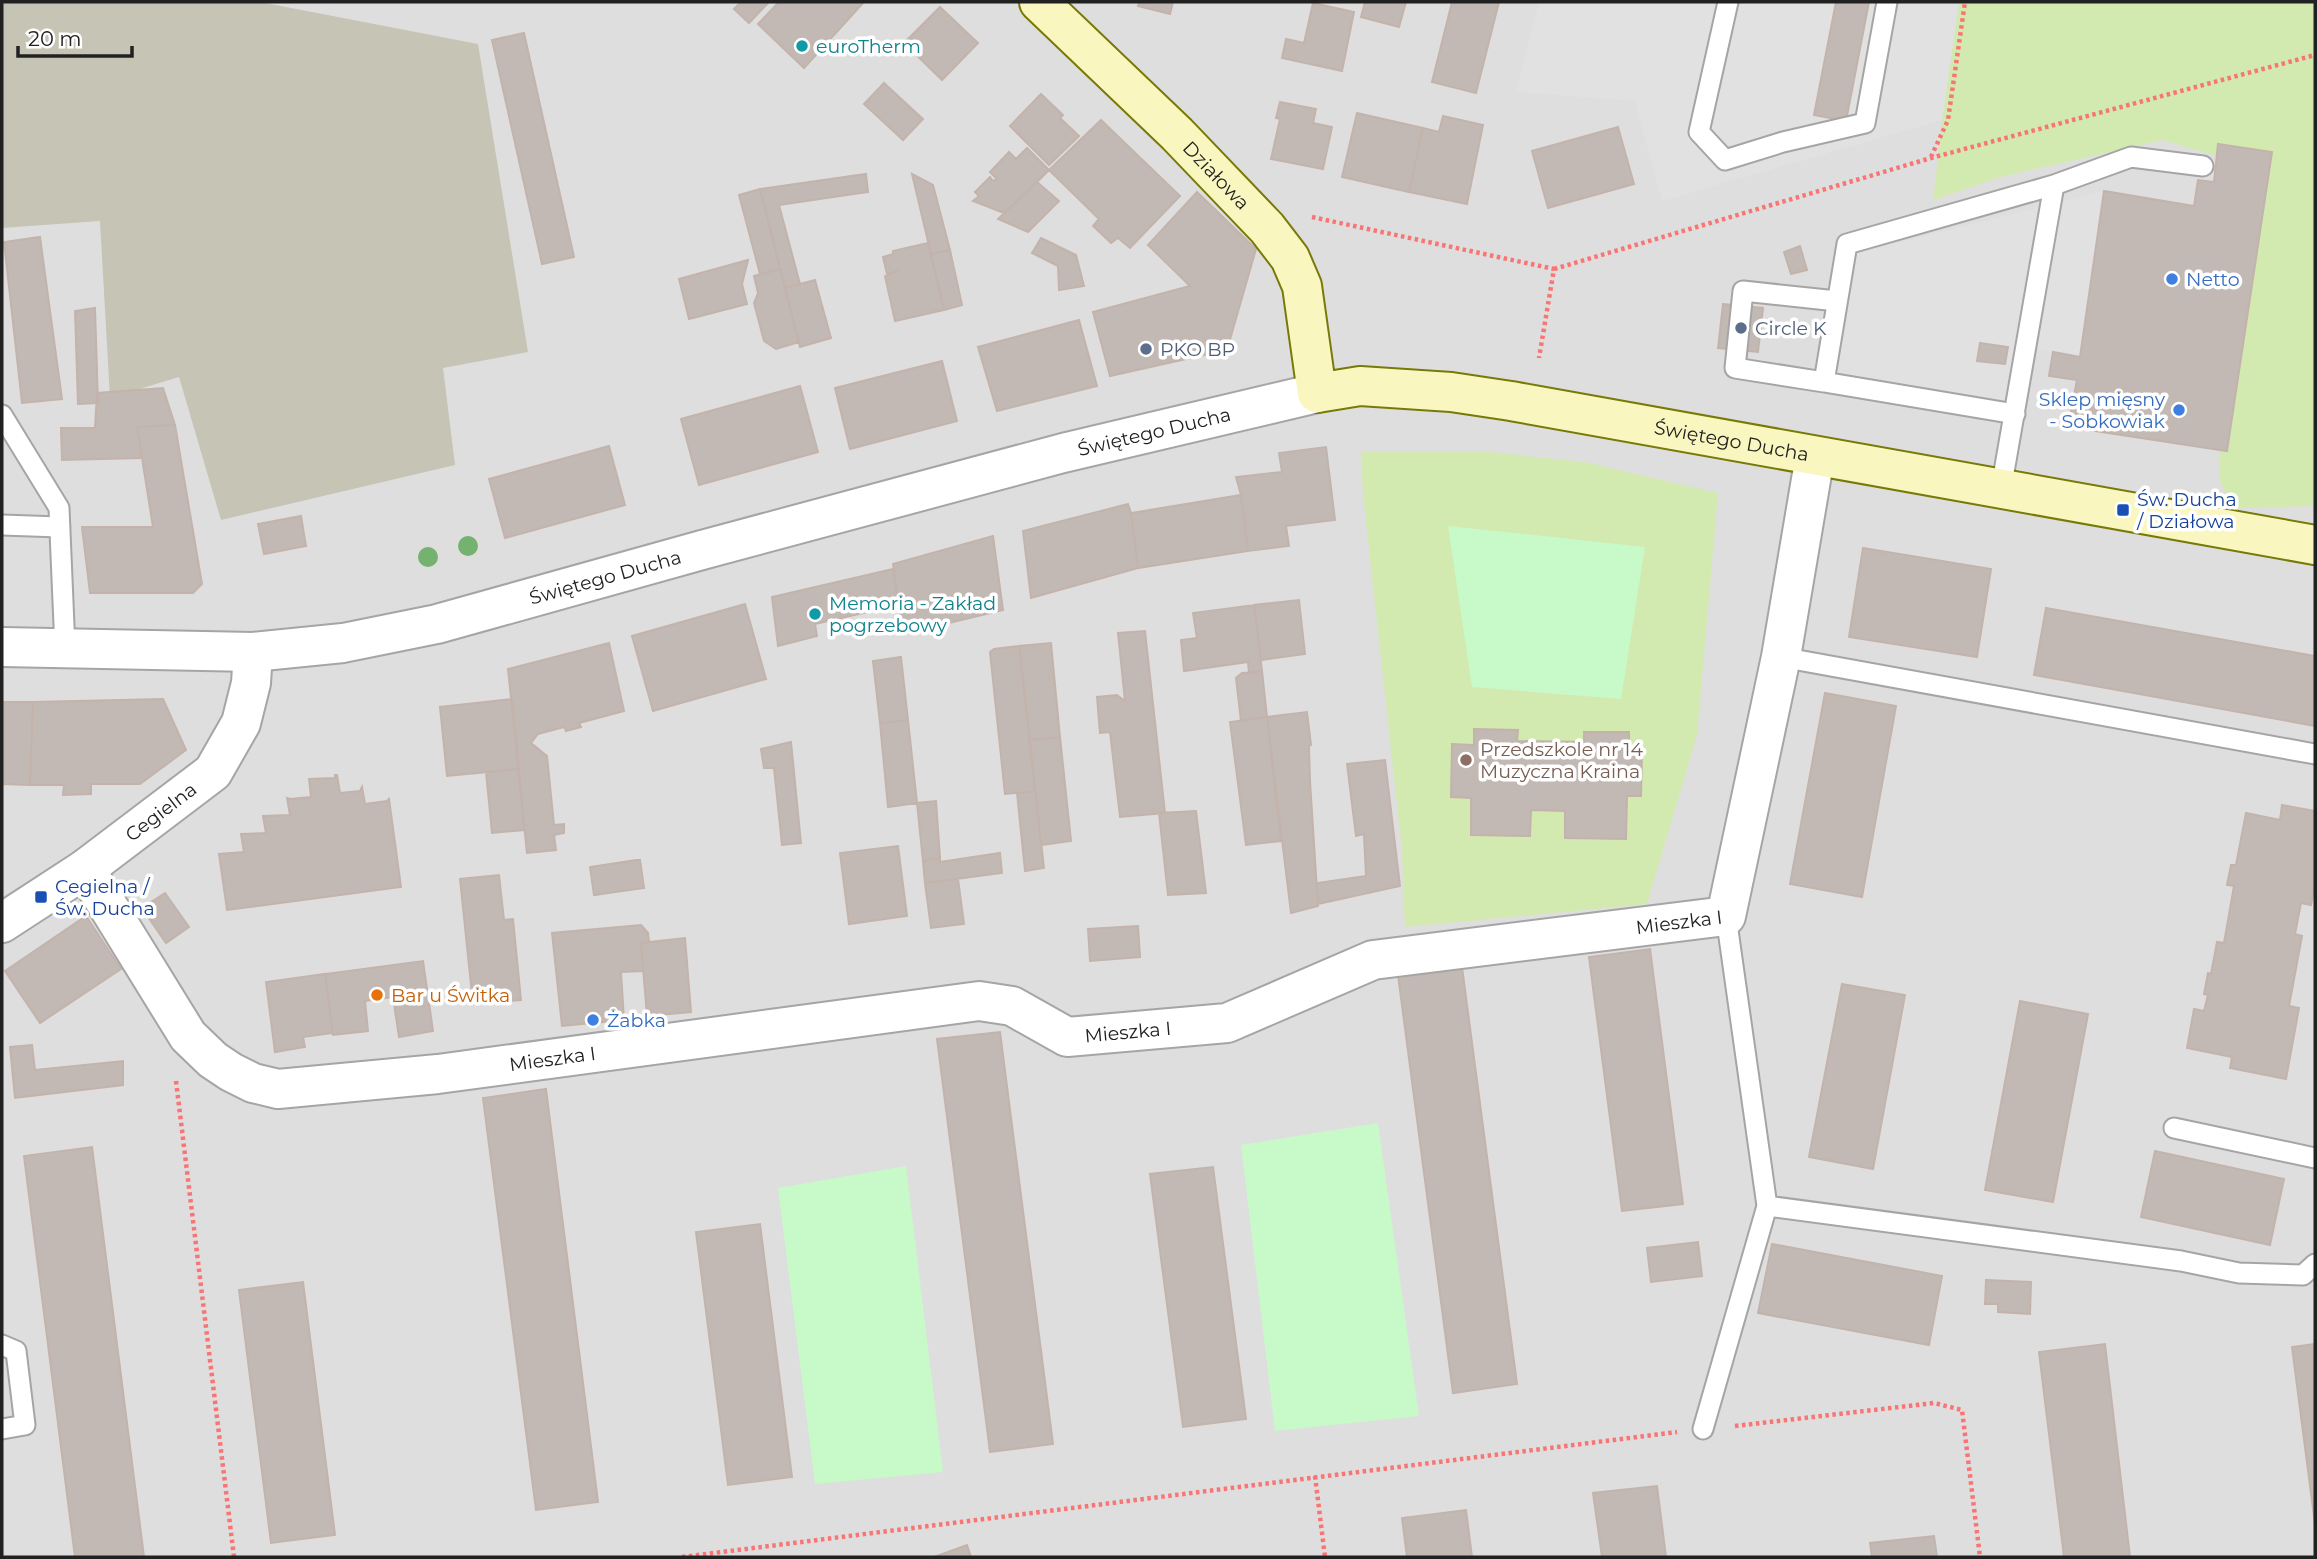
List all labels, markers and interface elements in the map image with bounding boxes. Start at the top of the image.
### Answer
scale bar [18,14,131,58]
text: 20 m [28,26,82,51]
place label: euroTherm [816,35,921,58]
marker: euroTherm [794,38,810,54]
street label: Działowa [1178,136,1255,214]
place label: Netto [2186,268,2240,291]
marker: Netto [2164,271,2180,287]
place label: Circle K [1755,317,1827,340]
marker: Circle K [1733,320,1749,336]
place label: PKO BP [1160,338,1235,361]
marker: PKO BP [1138,341,1154,357]
place label: Sklep mięsny - Sobkowiak [2039,388,2166,433]
street label: Świętego Ducha [1075,402,1233,461]
marker: Sklep mięsny - Sobkowiak [2171,402,2187,418]
street label: Świętego Ducha [1652,415,1811,466]
place label: Św. Ducha / Działowa [2136,488,2237,533]
marker: Św. Ducha / Działowa [2115,502,2131,518]
street label: Świętego Ducha [527,545,684,609]
place label: Memoria - Zakład pogrzebowy [829,592,996,637]
marker: Memoria - Zakład pogrzebowy [807,606,823,622]
place label: Przedszkole nr 14 Muzyczna Kraina [1480,738,1643,783]
marker: Przedszkole nr 14 Muzyczna Kraina [1458,752,1474,768]
street label: Cegielna [121,777,201,846]
place label: Cegielna / Św. Ducha [55,875,155,920]
marker: Cegielna / Św. Ducha [33,889,49,905]
street label: Mieszka I [1635,905,1724,939]
place label: Bar u Świtka [391,984,510,1007]
marker: Bar u Świtka [369,987,385,1003]
place label: Żabka [607,1009,666,1032]
marker: Żabka [585,1012,601,1028]
street label: Mieszka I [1084,1016,1172,1047]
street label: Mieszka I [508,1041,597,1076]

